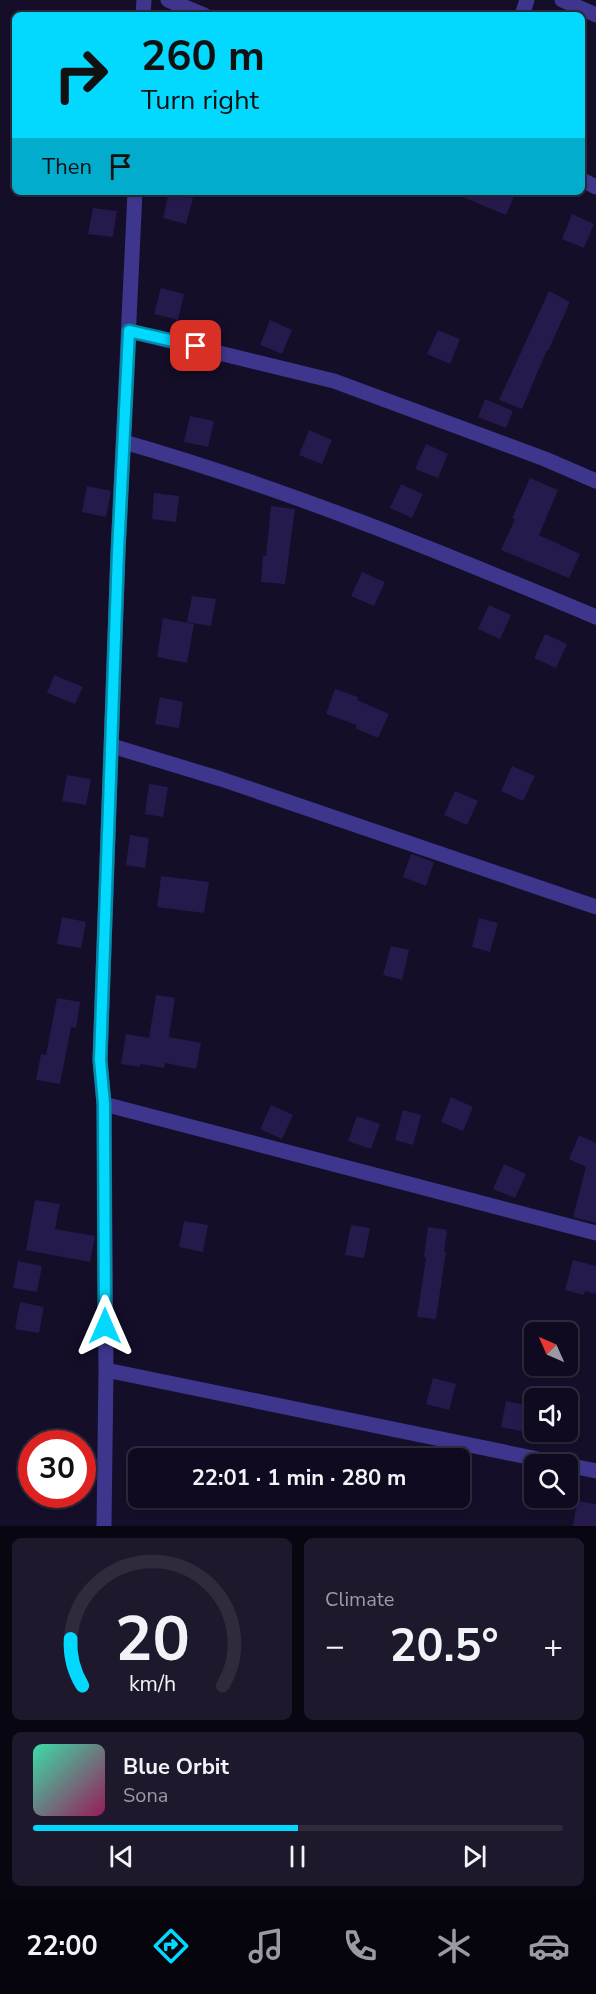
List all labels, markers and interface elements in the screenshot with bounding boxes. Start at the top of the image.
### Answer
text: 260 m [141,28,265,85]
icon: right [42,36,120,114]
text: Turn right [141,82,259,119]
icon: arrive [104,150,137,183]
text: Then [42,152,92,182]
pin [170,320,221,371]
icon: arrive [179,329,212,362]
position arrow [73,1294,137,1358]
north arrow [524,1322,578,1376]
map controls [524,1322,578,1508]
button: sound [524,1388,578,1442]
speed limit sign: 30 [18,1430,96,1508]
button: search [524,1454,578,1508]
text: 22:01 · 1 min · 280 m [192,1463,406,1493]
text: Climate [325,1586,394,1613]
text: 20 [115,1597,189,1682]
text: 20.5° [389,1616,499,1677]
text: − [325,1624,345,1669]
text: + [543,1624,563,1669]
text: km/h [128,1669,176,1699]
text: Blue Orbit [123,1752,229,1782]
text: Sona [123,1782,168,1809]
icon: previous [105,1840,138,1873]
icon: pause [281,1840,314,1873]
icon: next [458,1840,491,1873]
icon: directions [150,1925,192,1967]
icon: music [245,1925,287,1967]
icon: phone [339,1925,381,1967]
icon: climate [433,1925,475,1967]
icon: car [528,1925,570,1967]
text: 22:00 [26,1928,98,1965]

